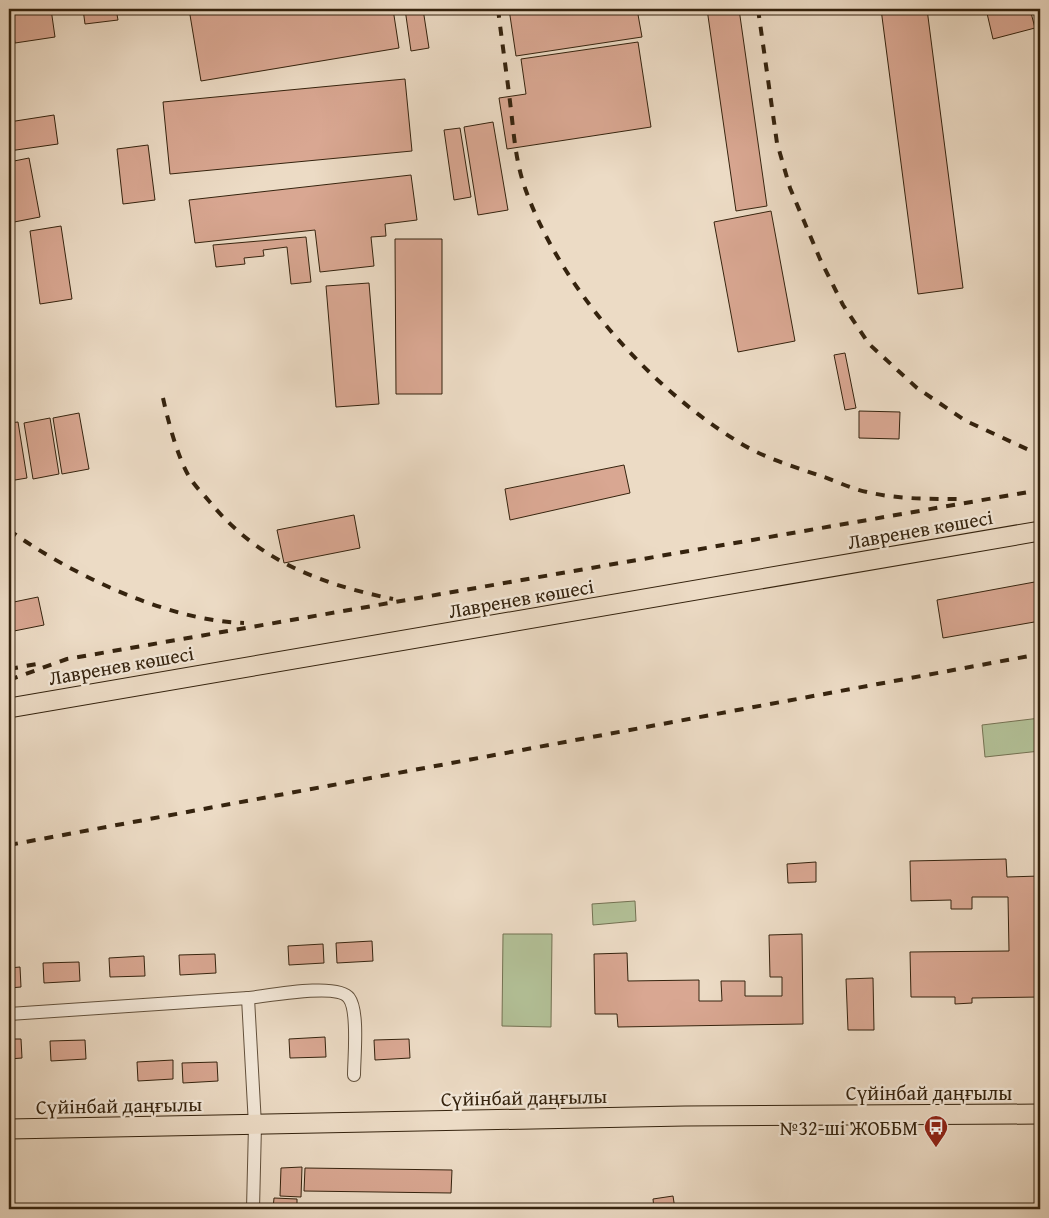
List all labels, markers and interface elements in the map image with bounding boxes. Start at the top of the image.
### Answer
street label: Лавренев көшесі [845,502,995,556]
street label: Лавренев көшесі [446,571,596,625]
street label: Лавренев көшесі [46,638,196,692]
street label: Сүйінбай даңғылы [846,1078,1012,1107]
street label: Сүйінбай даңғылы [441,1081,607,1113]
street label: Сүйінбай даңғылы [36,1089,202,1121]
place label: №32-ші ЖОББМ [780,1113,918,1142]
bus stop icon: №32-ші ЖОББМ [923,1114,949,1148]

